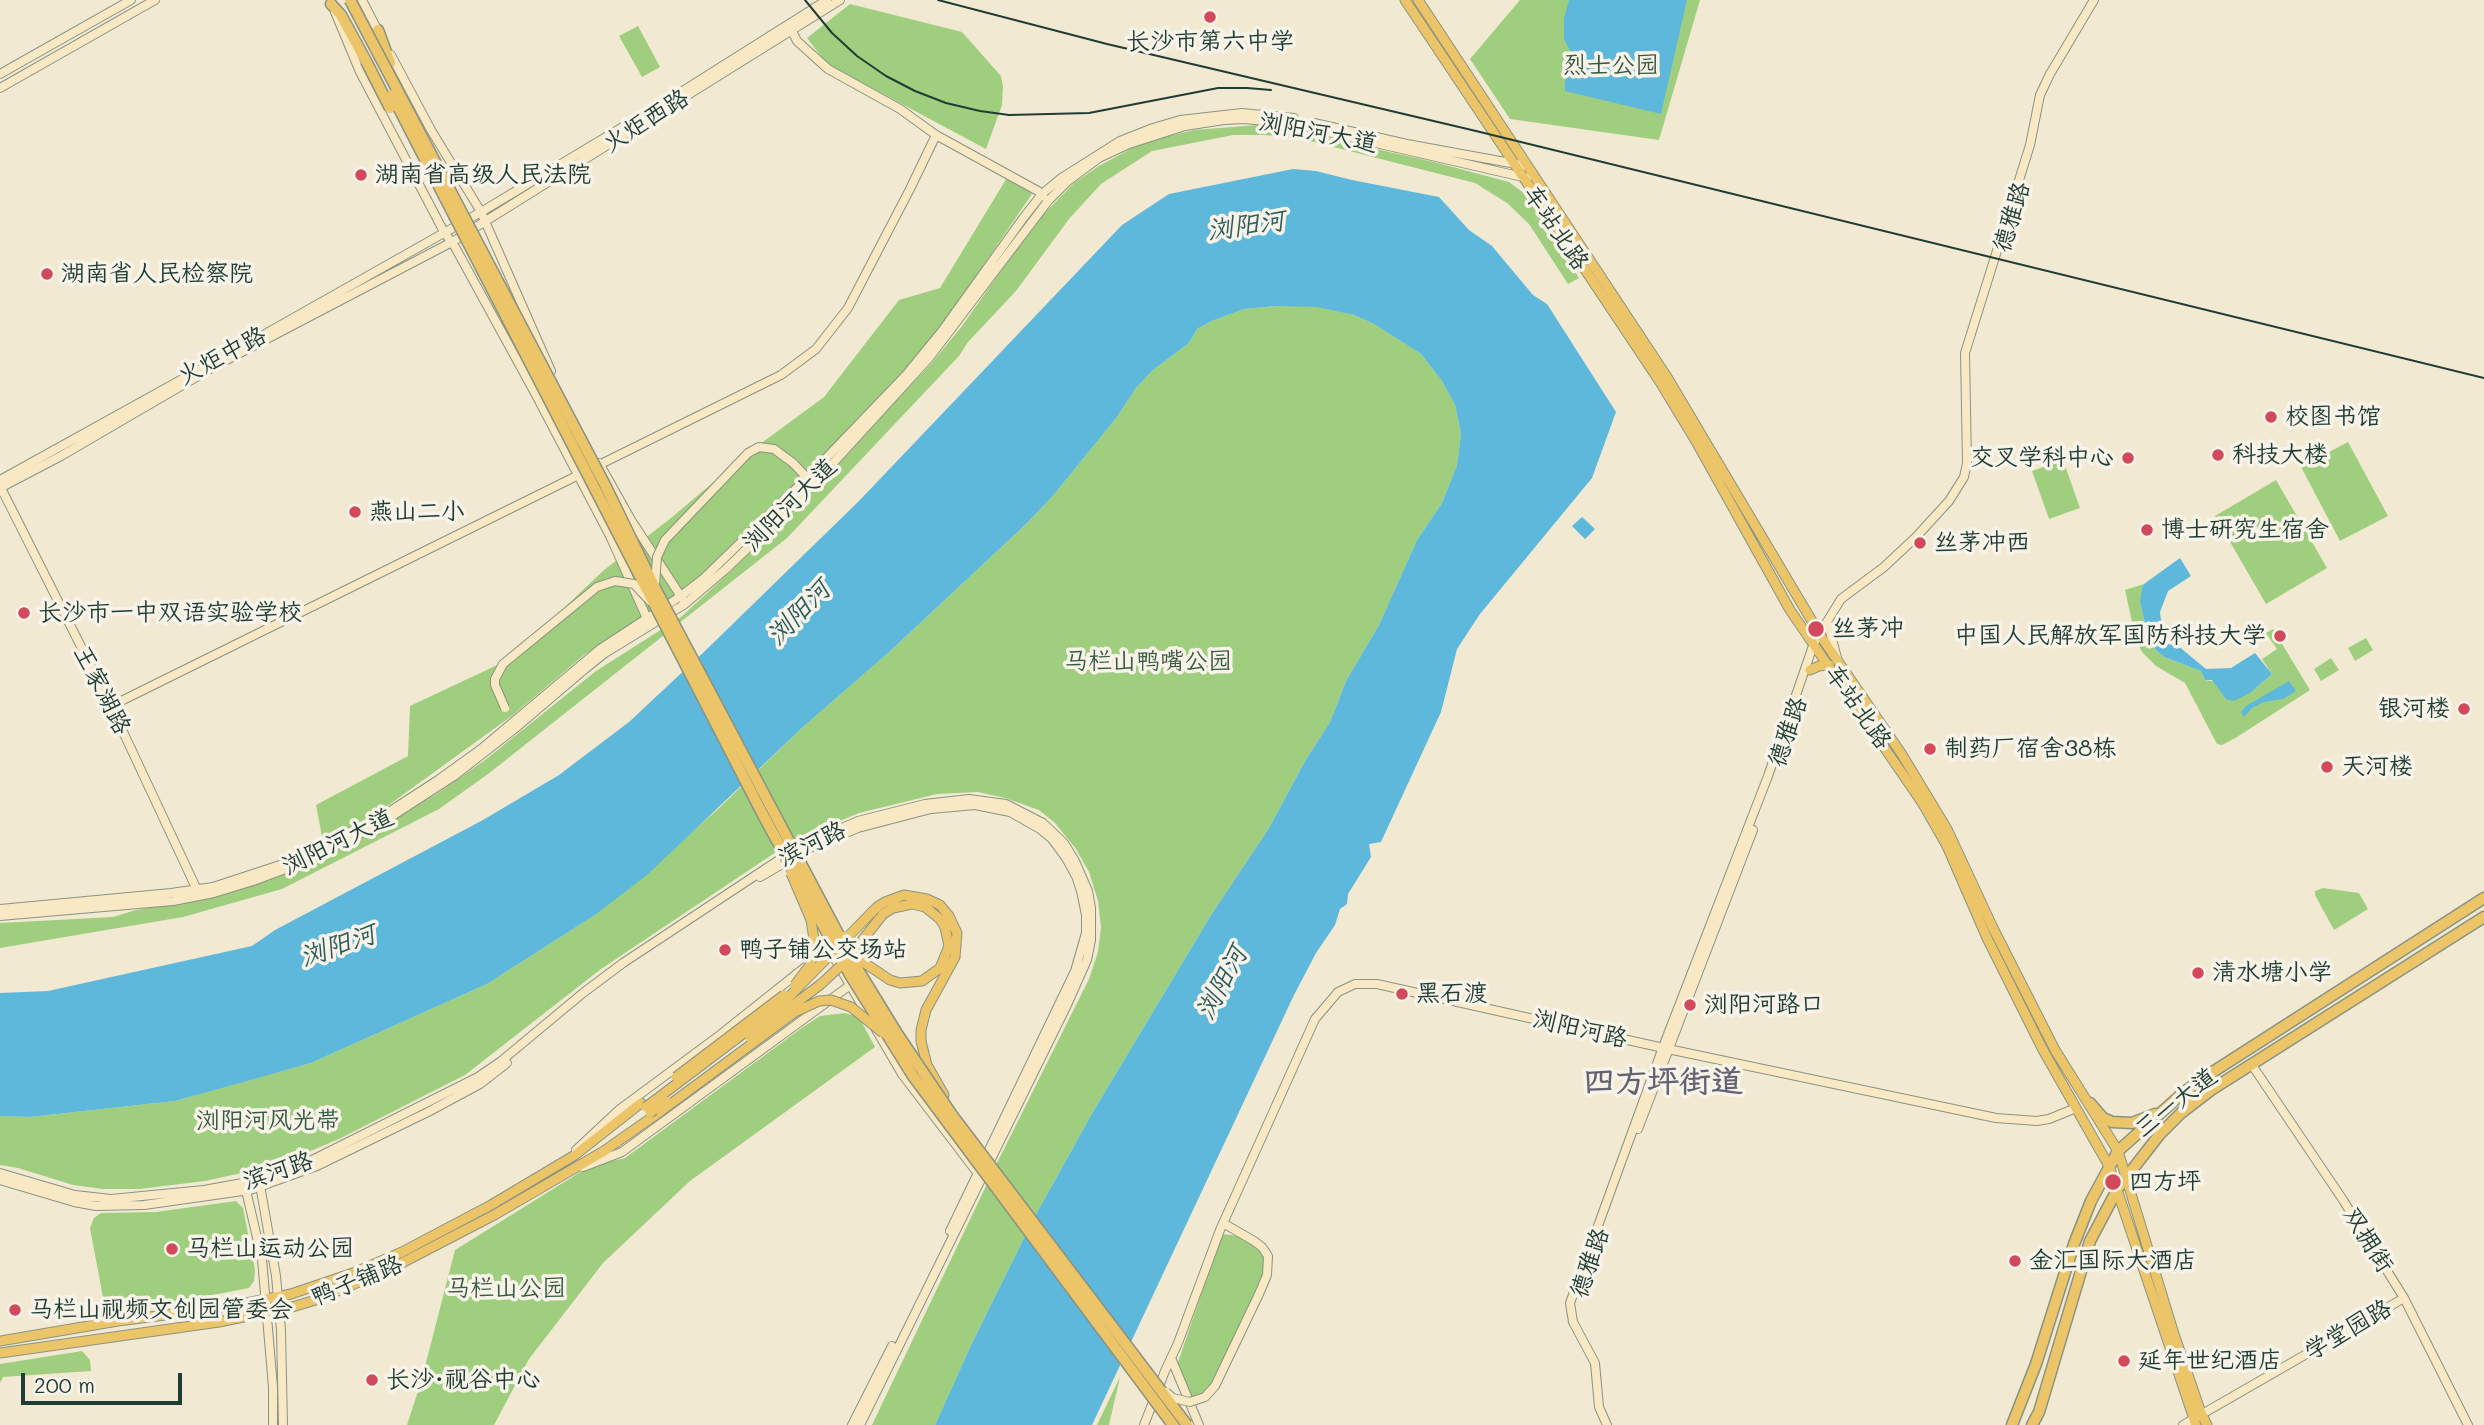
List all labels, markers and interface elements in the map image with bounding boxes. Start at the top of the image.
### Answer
marker: 长沙市第六中学 [1202,9,1218,25]
place label: 长沙市第六中学 [1126,28,1294,56]
park label: 烈士公园 [1563,52,1659,80]
street label: 火炬西路 [598,83,694,159]
street label: 浏阳河大道 [1256,107,1380,159]
place label: 湖南省高级人民法院 [375,161,591,189]
marker: 湖南省高级人民法院 [353,167,369,183]
street label: 德雅路 [1988,178,2036,256]
street label: 车站北路 [1517,180,1595,276]
water label: 浏阳河 [1205,205,1287,247]
place label: 湖南省人民检察院 [61,260,253,288]
marker: 湖南省人民检察院 [39,266,55,282]
street label: 火炬中路 [173,321,271,391]
place label: 校图书馆 [2285,403,2381,431]
marker: 校图书馆 [2263,409,2279,425]
place label: 科技大楼 [2232,441,2328,469]
place label: 交叉学科中心 [1970,444,2114,472]
marker: 科技大楼 [2210,447,2226,463]
marker: 交叉学科中心 [2120,450,2136,466]
street label: 浏阳河大道 [737,452,843,558]
place label: 燕山二小 [369,498,465,526]
marker: 燕山二小 [347,504,363,520]
place label: 博士研究生宿舍 [2161,516,2329,544]
marker: 博士研究生宿舍 [2139,522,2155,538]
place label: 丝茅冲西 [1934,529,2030,557]
marker: 丝茅冲西 [1912,535,1928,551]
water label: 浏阳河 [761,574,837,652]
place label: 长沙市一中双语实验学校 [38,599,302,627]
marker: 长沙市一中双语实验学校 [16,605,32,621]
place label: 丝茅冲 [1832,615,1904,643]
marker: 丝茅冲 [1806,619,1826,639]
place label: 中国人民解放军国防科技大学 [1954,622,2266,650]
marker: 中国人民解放军国防科技大学 [2272,628,2288,644]
street label: 王家湖路 [67,641,137,739]
park label: 马栏山鸭嘴公园 [1064,648,1232,676]
street label: 车站北路 [1819,659,1897,755]
street label: 德雅路 [1763,693,1813,771]
place label: 银河楼 [2378,695,2450,723]
marker: 银河楼 [2456,701,2472,717]
place label: 制药厂宿舍38栋 [1944,735,2117,763]
marker: 制药厂宿舍38栋 [1922,741,1938,757]
place label: 天河楼 [2341,753,2413,781]
marker: 天河楼 [2319,759,2335,775]
street label: 浏阳河大道 [278,803,398,881]
street label: 滨河路 [773,815,851,873]
water label: 浏阳河 [296,919,380,973]
place label: 鸭子铺公交场站 [739,936,907,964]
water label: 浏阳河 [1190,941,1254,1025]
marker: 鸭子铺公交场站 [717,942,733,958]
place label: 清水塘小学 [2212,959,2332,987]
marker: 清水塘小学 [2190,965,2206,981]
place label: 黑石渡 [1416,980,1488,1008]
marker: 黑石渡 [1394,986,1410,1002]
place label: 浏阳河路口 [1704,991,1824,1019]
marker: 浏阳河路口 [1682,997,1698,1013]
street label: 浏阳河路 [1530,1004,1630,1054]
street label: 三一大道 [2129,1062,2223,1144]
district label: 四方坪街道 [1583,1063,1743,1101]
park label: 浏阳河风光带 [196,1107,340,1135]
street label: 滨河路 [239,1146,317,1196]
place label: 四方坪 [2129,1168,2201,1196]
marker: 四方坪 [2103,1172,2123,1192]
street label: 双拥街 [2337,1202,2399,1278]
street label: 德雅路 [1565,1224,1615,1302]
place label: 马栏山运动公园 [186,1235,354,1263]
marker: 马栏山运动公园 [164,1241,180,1257]
place label: 金汇国际大酒店 [2029,1247,2197,1275]
street label: 鸭子铺路 [307,1250,407,1312]
marker: 金汇国际大酒店 [2007,1253,2023,1269]
park label: 马栏山公园 [446,1275,566,1303]
street label: 学堂园路 [2299,1294,2397,1366]
place label: 马栏山视频文创园管委会 [29,1296,293,1324]
marker: 马栏山视频文创园管委会 [7,1302,23,1318]
place label: 延年世纪酒店 [2138,1347,2282,1375]
marker: 延年世纪酒店 [2116,1353,2132,1369]
scale bar [24,1358,186,1402]
place label: 长沙·视谷中心 [386,1366,540,1394]
text: 200 m [34,1371,95,1398]
marker: 长沙·视谷中心 [364,1372,380,1388]

